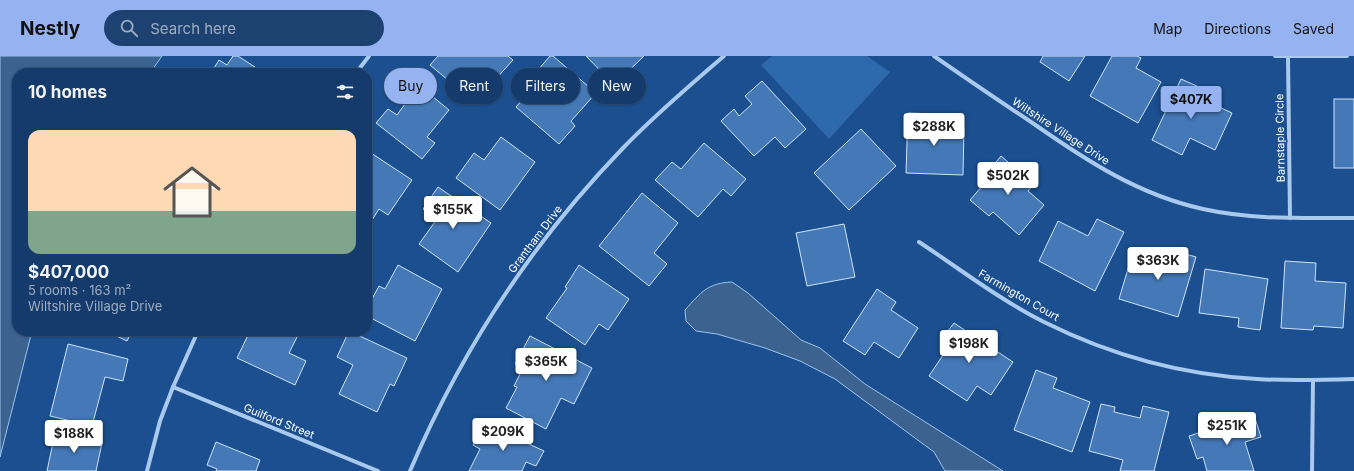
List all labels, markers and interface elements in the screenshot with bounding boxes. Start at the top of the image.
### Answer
search box [104,10,384,46]
text: Nestly [20,17,80,40]
icon: search [118,17,140,39]
text: Search here [150,19,236,38]
text: Map [1153,20,1182,37]
text: Directions [1204,20,1271,37]
text: Saved [1293,20,1334,37]
chip: Buy [384,68,437,104]
chip: Rent [445,68,503,104]
chip: Filters [511,68,580,104]
chip: New [588,68,646,104]
icon: filters [334,81,356,103]
text: 10 homes [28,82,107,102]
pin: $407K [1163,86,1219,120]
text: $407K [1170,91,1212,107]
street label: Wiltshire Village Drive [1010,94,1112,168]
street label: Barnstaple Circle [1272,94,1288,182]
pin: $288K [906,113,962,147]
text: $288K [913,118,955,134]
icon: home [156,156,228,228]
pin: $502K [980,162,1036,196]
text: $502K [986,167,1030,183]
pin: $155K [425,196,481,230]
text: $155K [433,201,473,217]
street label: Grantham Drive [505,202,565,276]
pin: $363K [1130,247,1186,281]
text: $363K [1136,252,1180,268]
text: $407,000 [28,262,109,282]
street label: Farmington Court [976,266,1062,324]
text: 5 rooms · 163 m² [28,282,131,298]
text: Wiltshire Village Drive [28,298,162,314]
pin: $198K [941,330,997,364]
text: $198K [949,335,989,351]
pin: $365K [518,348,574,382]
text: $365K [524,353,568,369]
street label: Guilford Street [242,400,317,442]
pin: $251K [1199,412,1255,446]
text: $251K [1207,417,1247,433]
pin: $209K [475,418,531,452]
pin: $188K [46,420,102,454]
text: $209K [481,423,525,439]
text: $188K [54,425,94,441]

